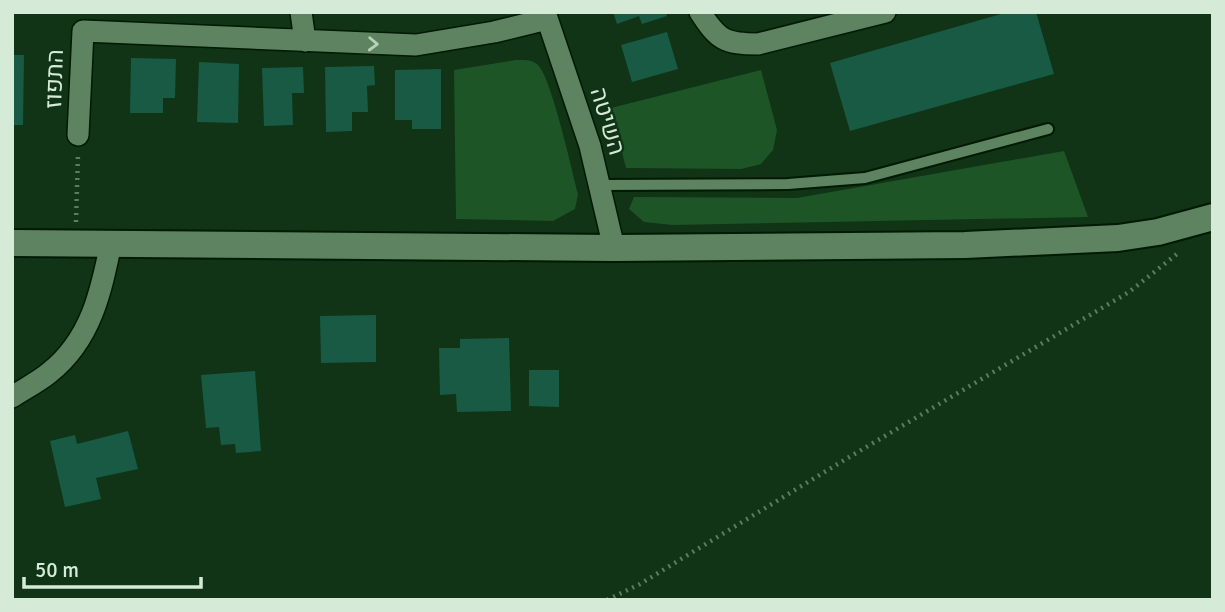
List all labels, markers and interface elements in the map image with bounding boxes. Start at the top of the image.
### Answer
one-way arrow [368,36,379,51]
street label: התפוז [38,49,70,109]
street label: השיטה [584,83,632,159]
scale bar [24,546,201,590]
text: 50 m [35,557,79,583]

